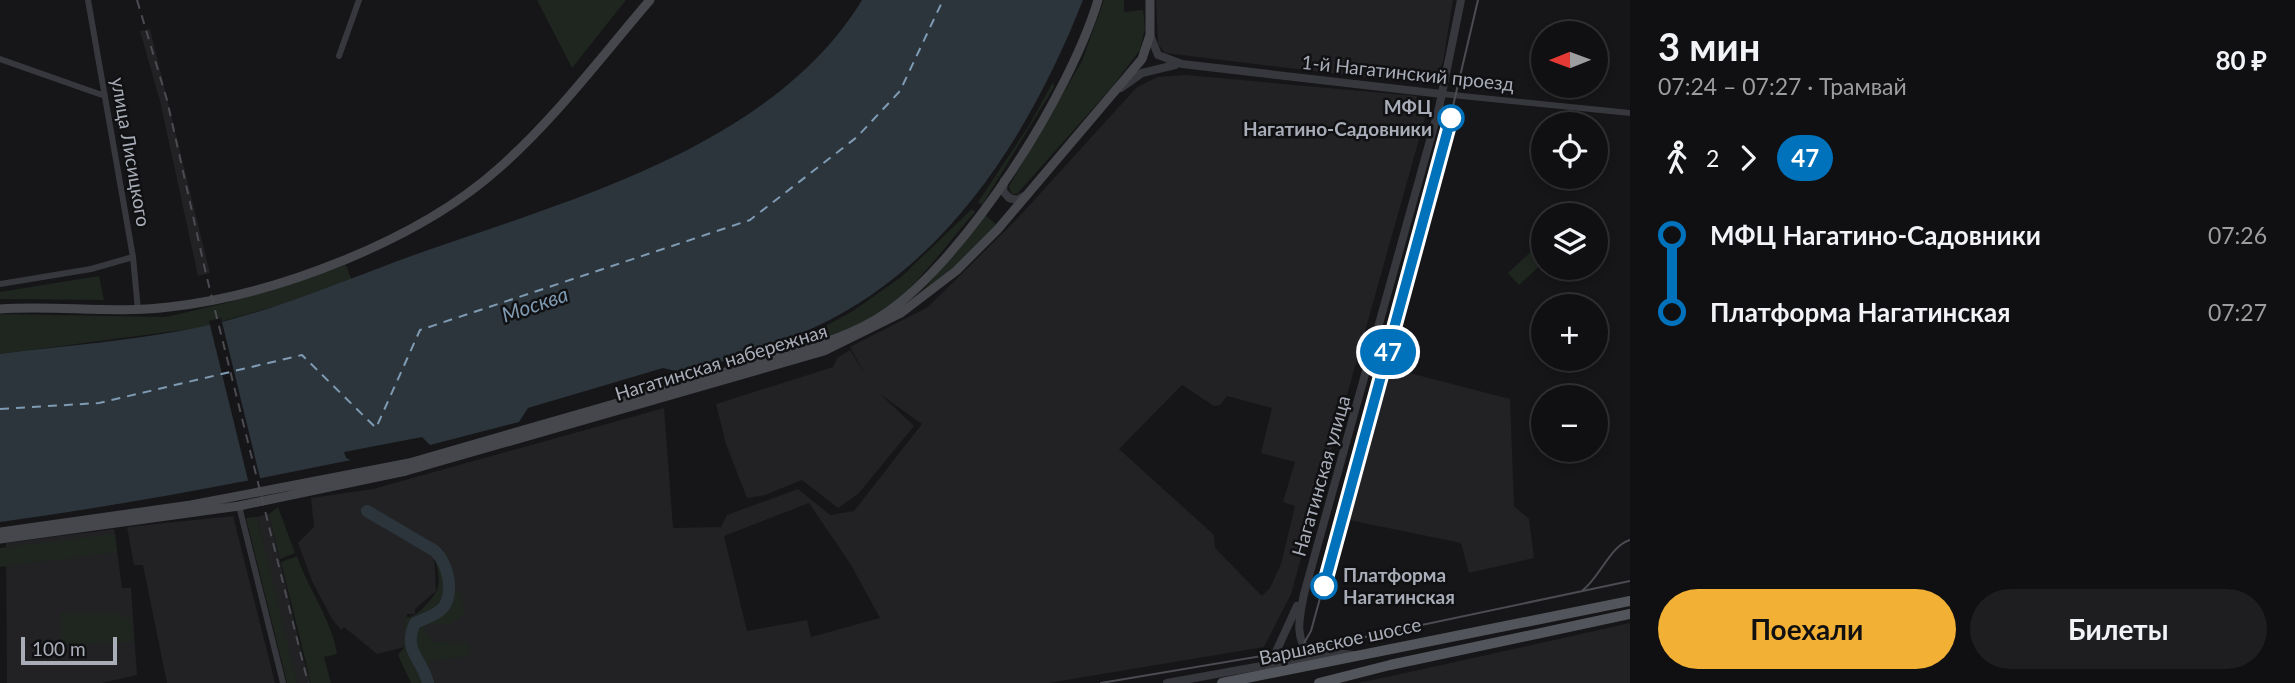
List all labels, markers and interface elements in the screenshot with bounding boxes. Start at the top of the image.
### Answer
north arrow [1531,21,1608,98]
map controls [1531,21,1608,462]
text: 3 мин [1658,23,1760,69]
text: 80 ₽ [2215,44,2267,76]
street label: 1-й Нагатинский проезд [1301,50,1516,95]
text: 07:24 – 07:27 · Трамвай [1658,72,1907,100]
street label: улица Лисицкого [107,75,156,228]
place label: МФЦ Нагатино-Садовники [1243,95,1432,140]
marker: МФЦ Нагатино-Садовники [1438,105,1464,131]
button: locate [1531,112,1608,189]
icon: walk [1658,139,1696,177]
icon: forward [1729,139,1767,177]
text: 47 [1791,143,1819,172]
text: 2 [1706,144,1719,172]
button: layers [1531,203,1608,280]
text: МФЦ Нагатино-Садовники [1710,219,2041,251]
text: 07:26 [2208,221,2267,249]
water label: Москва [498,281,571,327]
button: + [1531,294,1608,371]
text: Платформа Нагатинская [1710,296,2010,328]
text: 07:27 [2208,298,2267,326]
street label: Нагатинская набережная [612,318,830,405]
line badge: 47 [1356,329,1420,375]
text: 47 [1374,337,1402,366]
button: − [1531,385,1608,462]
street label: Нагатинская улица [1287,393,1354,559]
place label: Платформа Нагатинская [1343,563,1455,608]
marker: Платформа Нагатинская [1311,573,1337,599]
button: Поехали [1658,589,1956,669]
button: Билеты [1970,589,2267,669]
street label: Варшавское шоссе [1257,612,1423,669]
scale bar [21,634,117,666]
text: 100 m [32,637,86,660]

